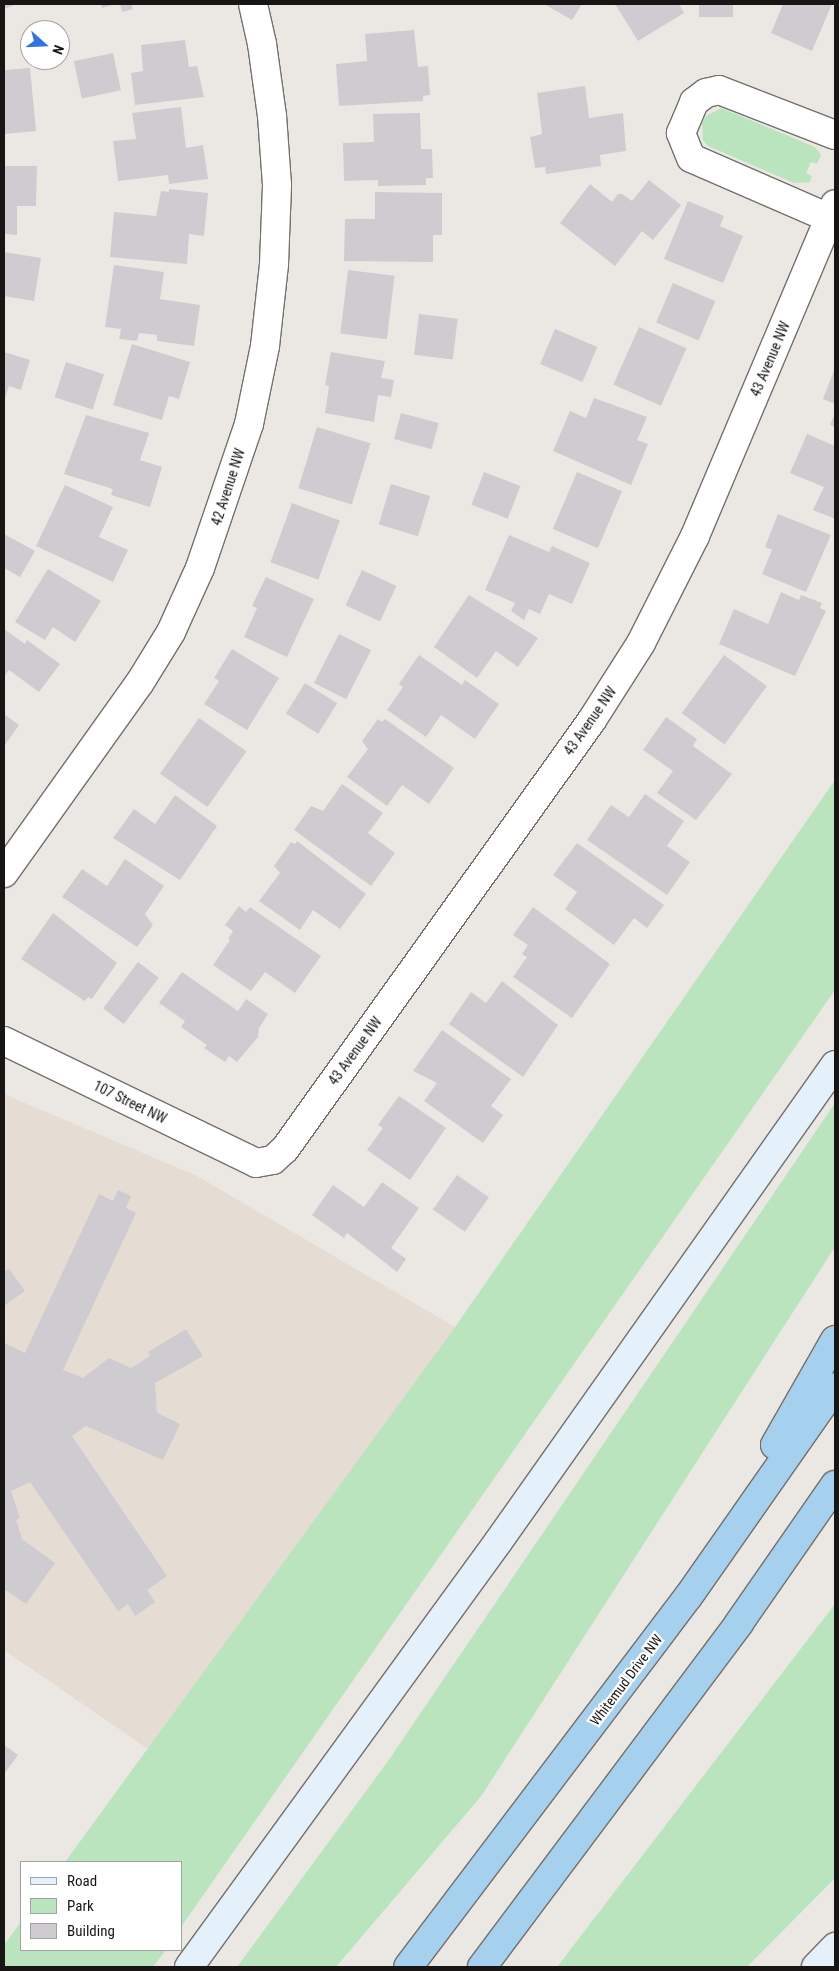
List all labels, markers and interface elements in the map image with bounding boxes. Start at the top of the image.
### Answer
north arrow [20,20,70,70]
text: N [49,43,67,57]
street label: 43 Avenue NW [747,319,793,399]
street label: 42 Avenue NW [208,446,248,528]
street label: 43 Avenue NW [560,683,620,759]
street label: 43 Avenue NW [325,1014,385,1088]
street label: 107 Street NW [91,1077,169,1127]
street label: Whitemud Drive NW [586,1631,666,1729]
legend [20,1861,182,1951]
text: Road [67,1872,97,1890]
text: Park [67,1897,94,1915]
text: Building [67,1922,115,1940]

